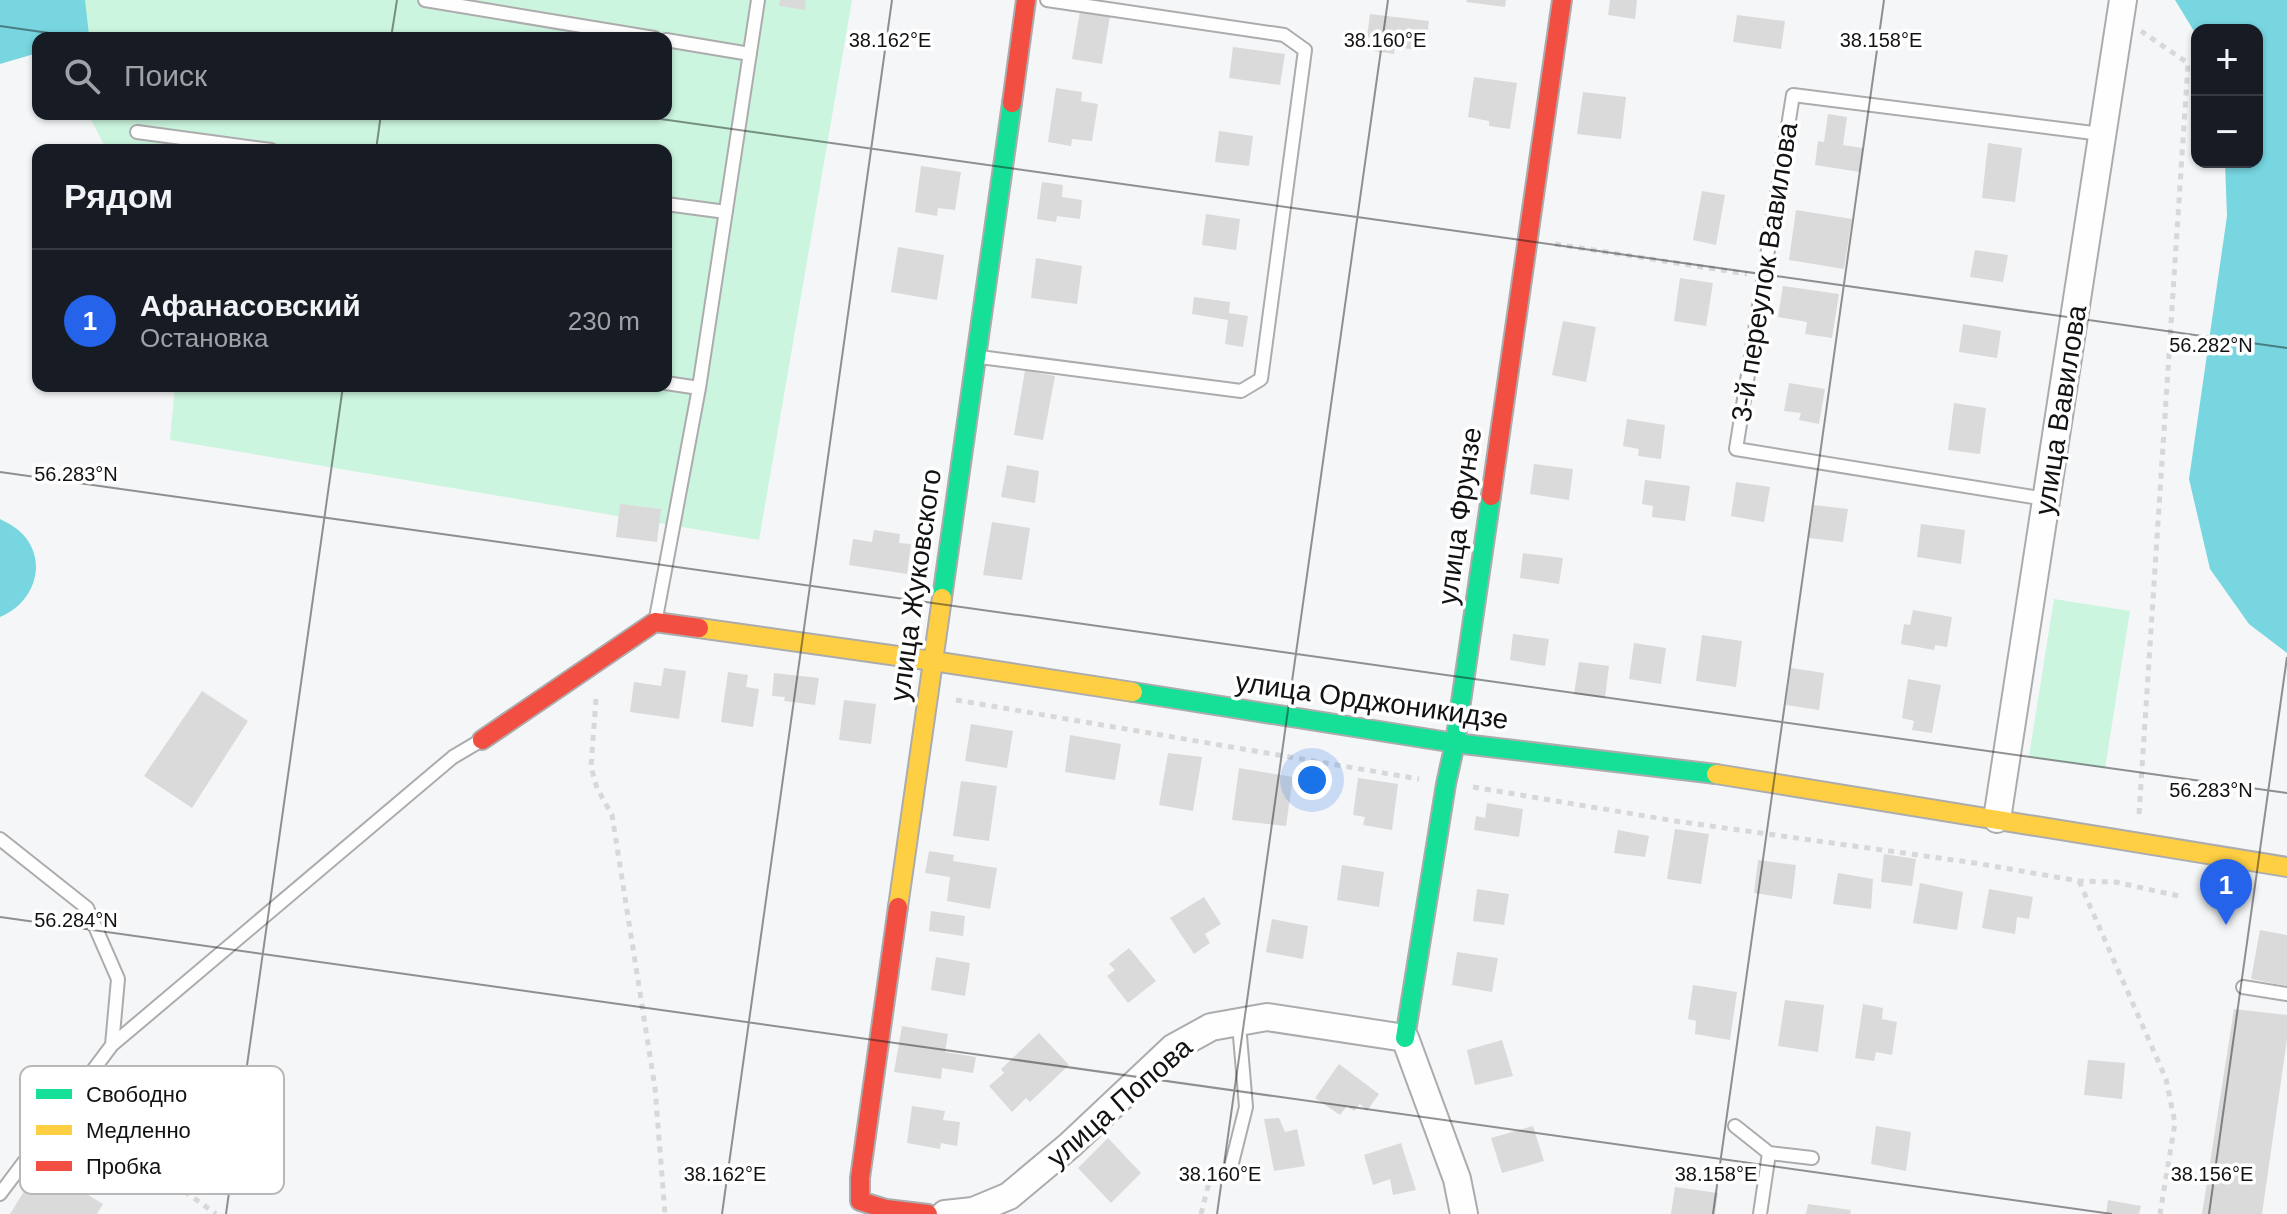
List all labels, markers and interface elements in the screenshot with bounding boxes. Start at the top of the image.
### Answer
map controls [2191,24,2263,168]
button: + [2191,24,2263,96]
text: 38.162°E [849,29,931,51]
text: 38.160°E [1344,29,1426,51]
text: 38.158°E [1840,29,1922,51]
search box [32,32,672,120]
icon: search [60,54,104,98]
text: Поиск [124,59,207,92]
button: − [2191,96,2263,168]
street label: 3-й переулок Вавилова [1726,120,1804,424]
text: Рядом [64,177,173,215]
text: Афанасовский [140,289,361,322]
street label: улица Вавилова [2029,303,2092,517]
text: 1 [83,306,97,336]
text: 230 m [568,306,640,336]
text: Остановка [140,323,268,353]
text: 56.282°N [2169,334,2253,356]
street label: улица Фрунзе [1432,425,1487,607]
text: 56.283°N [34,463,118,485]
street label: улица Жуковского [884,467,947,703]
street label: улица Орджоникидзе [1233,666,1511,735]
your location [1292,760,1332,800]
text: 56.283°N [2169,779,2253,801]
pin: 1 [2200,859,2252,925]
text: 56.284°N [34,909,118,931]
street label: улица Попова [1041,1031,1198,1174]
legend [20,1066,284,1194]
text: Свободно [86,1082,187,1107]
text: Медленно [86,1118,191,1143]
text: Пробка [86,1154,162,1179]
text: 38.162°E [684,1163,766,1185]
text: 38.160°E [1179,1163,1261,1185]
text: 38.158°E [1675,1163,1757,1185]
text: 38.156°E [2171,1163,2253,1185]

